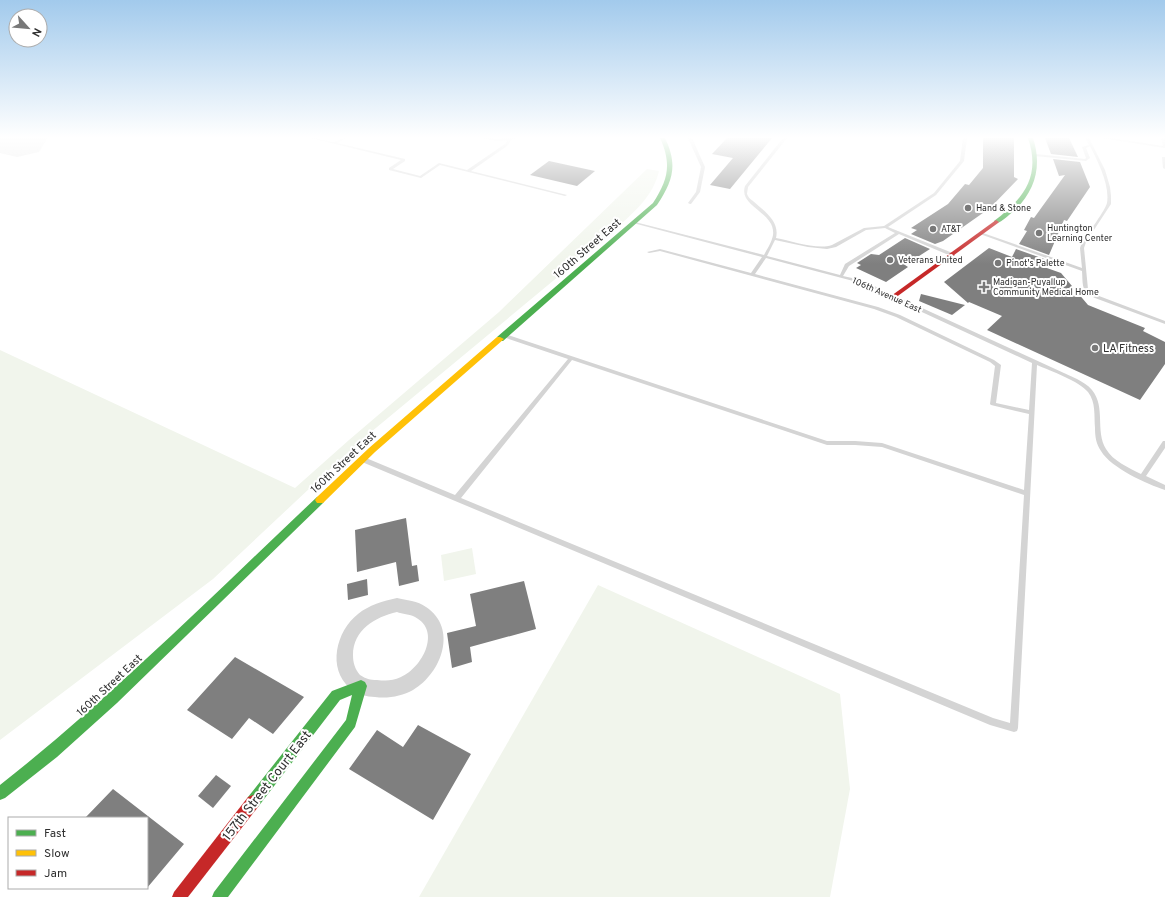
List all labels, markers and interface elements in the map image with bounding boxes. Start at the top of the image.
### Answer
north arrow [8,8,48,48]
text: N [28,25,44,39]
marker: Hand & Stone [963,203,973,213]
place label: Hand & Stone [976,203,1031,214]
street label: 160th Street East [551,216,624,282]
place label: Huntington Learning Center [1047,223,1113,244]
marker: AT&T [928,224,938,234]
place label: AT&T [941,224,961,235]
marker: Huntington Learning Center [1034,228,1044,238]
marker: Veterans United [885,255,895,265]
place label: Veterans United [898,255,963,266]
marker: Pinot's Palette [993,258,1003,268]
place label: Pinot's Palette [1006,258,1065,269]
street label: 106th Avenue East [851,275,923,316]
place label: Madigan-Puyallup Community Medical Home [993,277,1099,298]
marker: Madigan-Puyallup Community Medical Home [978,281,990,293]
place label: LA Fitness [1103,342,1154,356]
marker: LA Fitness [1090,343,1100,353]
street label: 160th Street East [308,429,379,497]
street label: 160th Street East [74,652,145,720]
street label: 157th Street Court East [220,728,315,844]
legend [8,817,148,889]
text: Fast [44,826,66,842]
text: Slow [44,846,70,862]
text: Jam [44,866,67,882]

